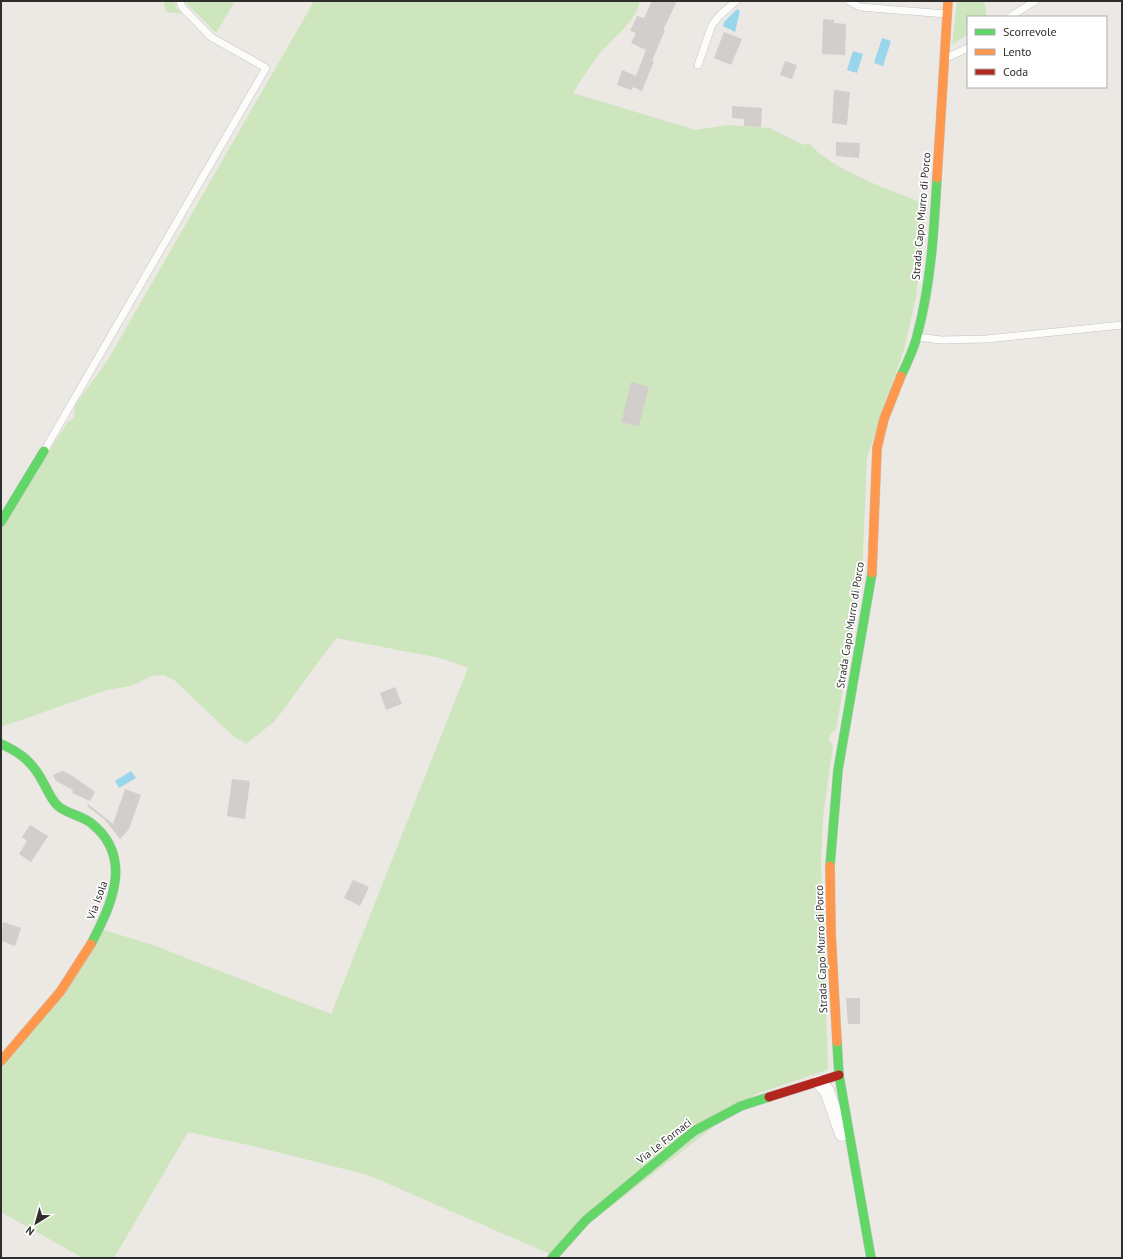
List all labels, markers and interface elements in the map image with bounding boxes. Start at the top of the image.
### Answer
legend [967,16,1107,88]
text: Scorrevole [1003,24,1057,39]
text: Lento [1003,44,1032,59]
text: Coda [1003,64,1028,79]
street label: Strada Capo Murro di Porco [908,151,934,280]
street label: Strada Capo Murro di Porco [833,561,867,689]
street label: Via Isola [83,879,110,922]
street label: Strada Capo Murro di Porco [812,885,830,1013]
street label: Via Le Fornaci [633,1115,694,1167]
north arrow [16,1203,56,1243]
text: N [23,1223,37,1239]

